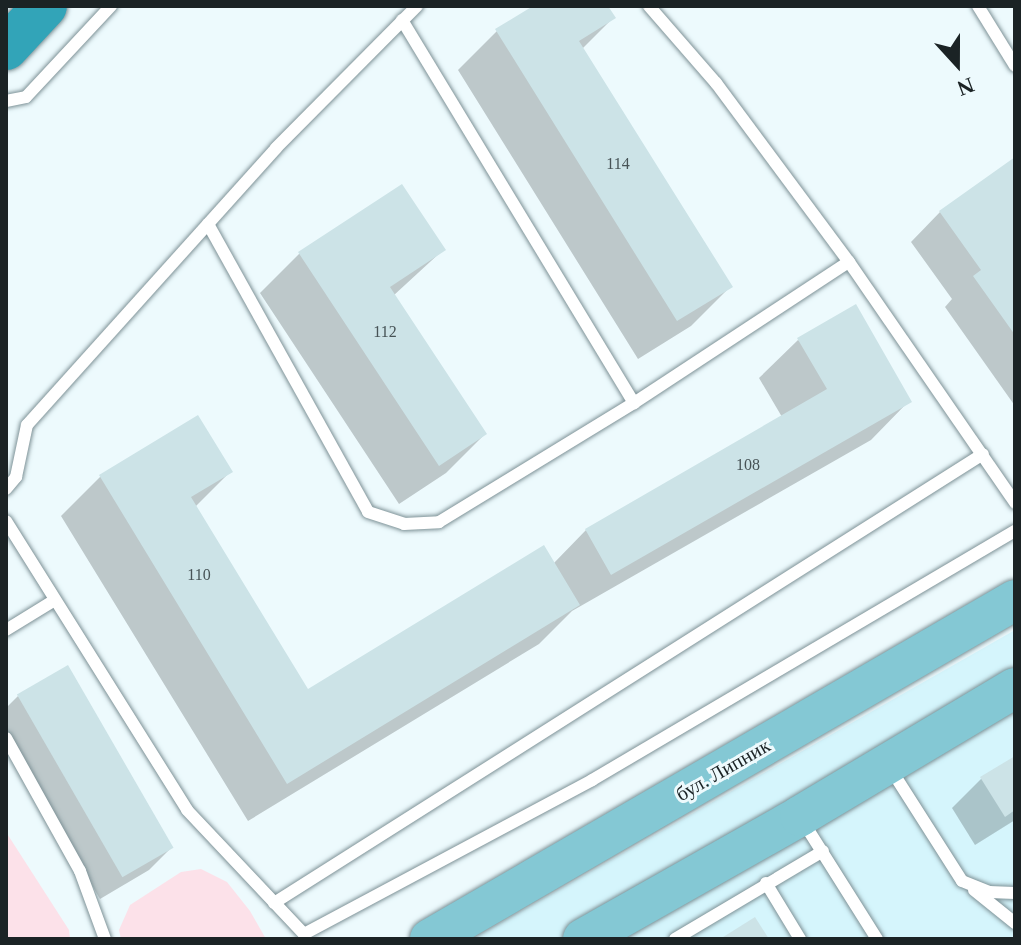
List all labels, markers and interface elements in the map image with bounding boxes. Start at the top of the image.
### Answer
north arrow [917,24,997,104]
text: N [954,72,978,101]
house number: 114 [606,154,630,174]
house number: 112 [373,322,397,342]
house number: 108 [736,455,760,475]
house number: 110 [187,565,211,585]
street label: бул. Липник [672,733,774,807]

